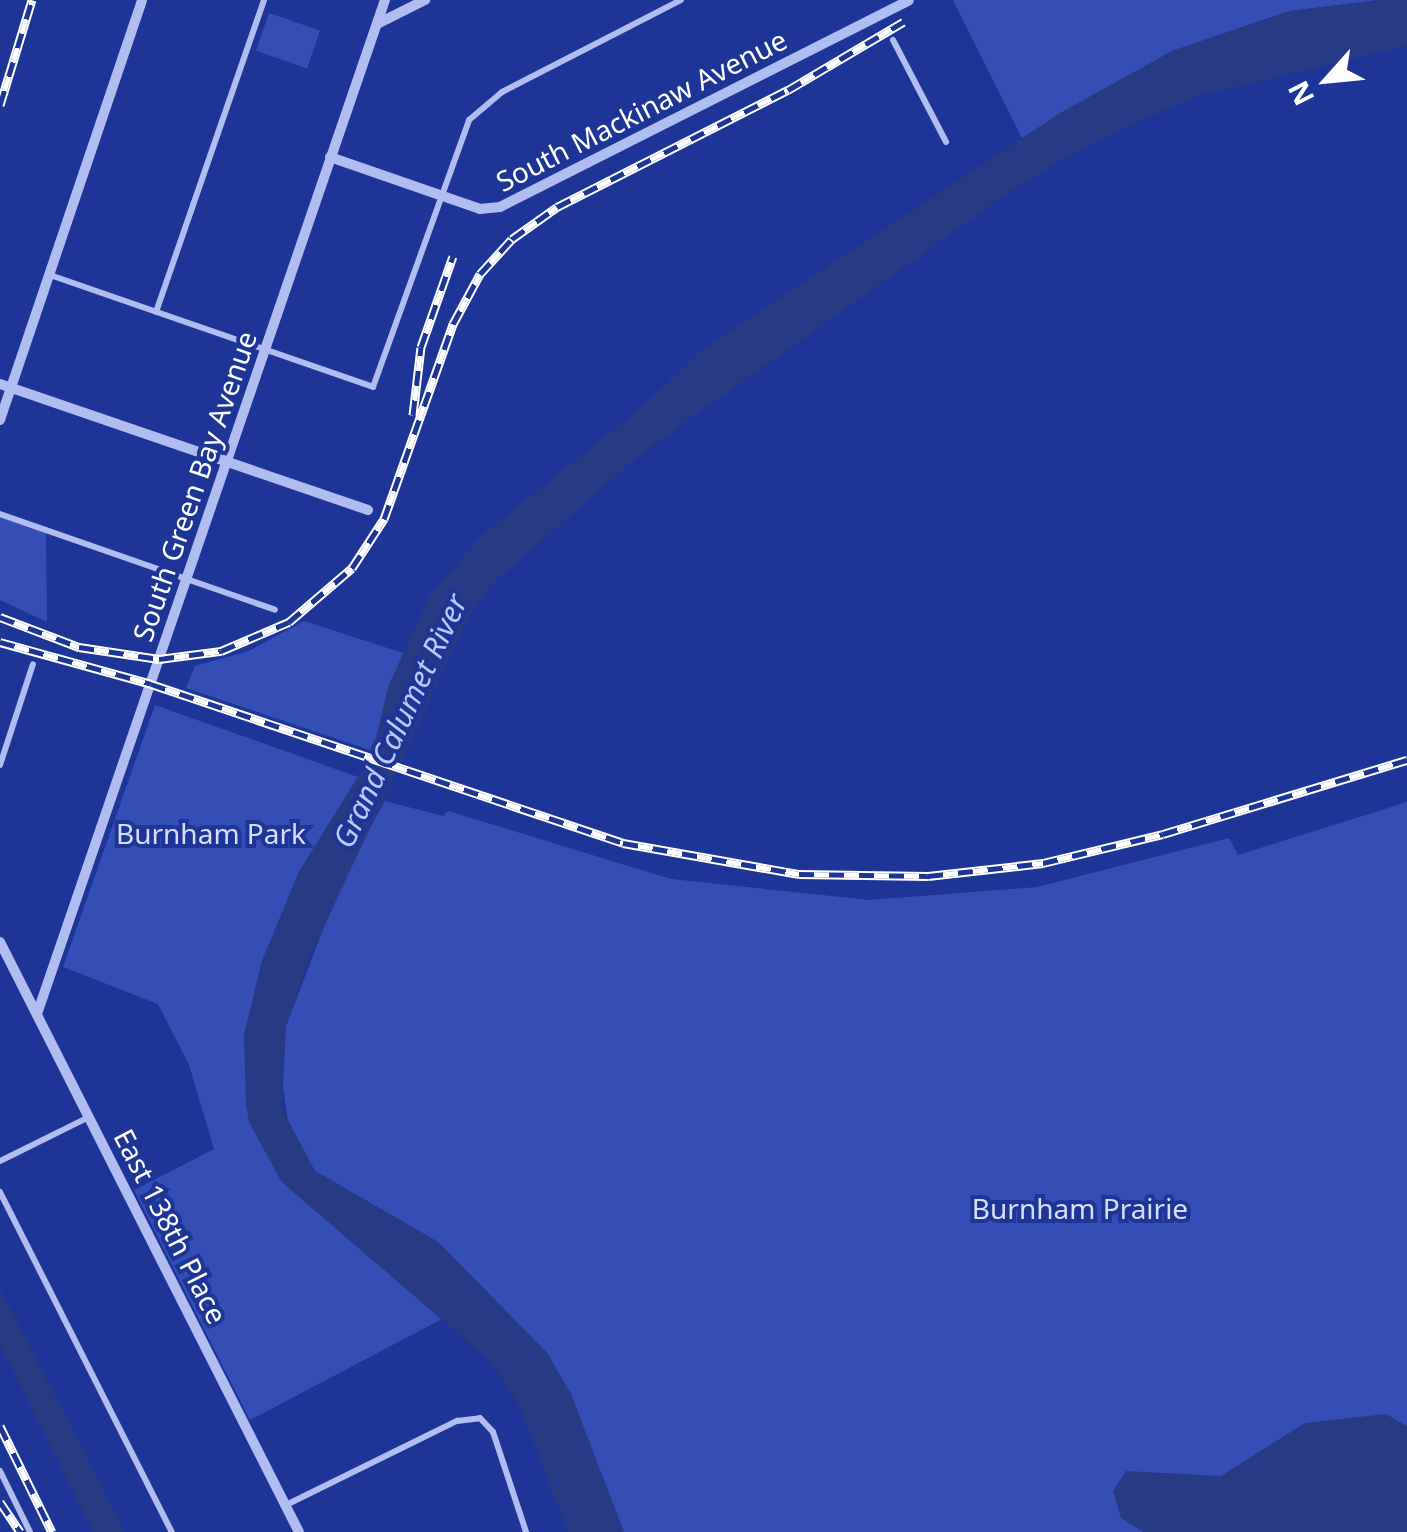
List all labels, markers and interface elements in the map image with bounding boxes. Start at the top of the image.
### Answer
street label: South Mackinaw Avenue [490,22,792,198]
north arrow [1277,30,1377,130]
text: N [1278,75,1322,112]
street label: South Green Bay Avenue [125,327,263,645]
water label: Grand Calumet River [325,588,475,854]
park label: Burnham Park [116,816,306,850]
street label: East 138th Place [107,1123,235,1329]
park label: Burnham Prairie [972,1191,1188,1225]

